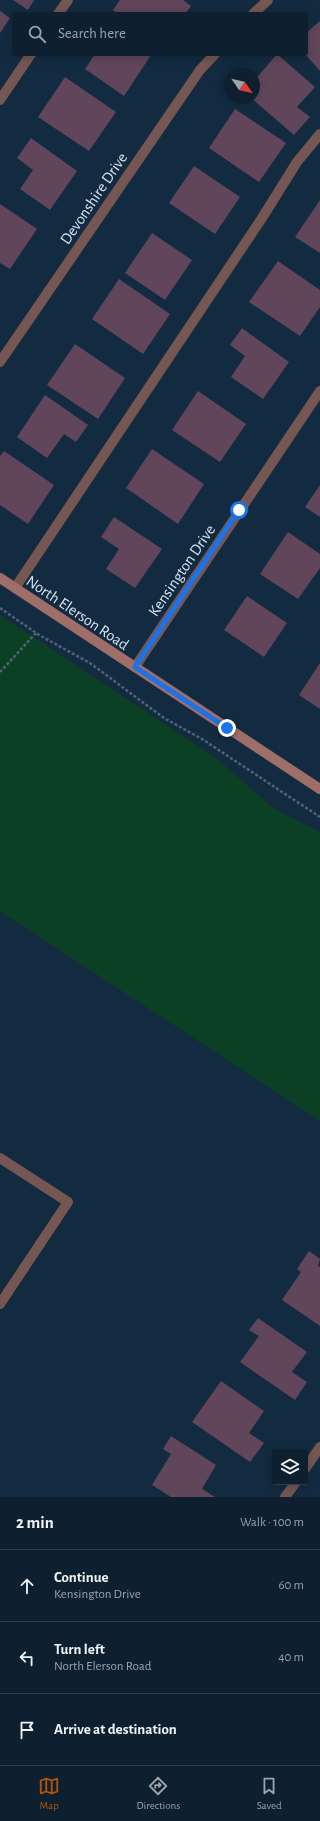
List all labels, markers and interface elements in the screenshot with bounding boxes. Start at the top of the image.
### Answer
search box [12,12,308,56]
icon: search [26,23,48,45]
text: Search here [58,26,126,41]
north arrow [224,68,260,104]
street label: Devonshire Drive [57,150,130,247]
route start [230,501,248,519]
street label: Kensington Drive [145,522,218,619]
street label: North Elerson Road [23,573,132,653]
route end [218,719,236,737]
map controls [272,1449,308,1485]
button: layers [272,1449,308,1485]
text: 2 min [16,1514,54,1531]
text: Walk · 100 m [240,1516,304,1529]
text: Continue [54,1570,109,1585]
icon: ahead [16,1575,38,1597]
text: 60 m [278,1579,304,1592]
text: Kensington Drive [54,1588,141,1601]
text: Turn left [54,1642,105,1657]
icon: left [16,1647,38,1669]
text: 40 m [278,1651,304,1664]
text: North Elerson Road [54,1660,152,1673]
icon: arrive [16,1719,38,1741]
text: Arrive at destination [54,1722,177,1737]
tab: Map [38,1775,60,1812]
tab: Directions [136,1775,180,1812]
tab: Saved [257,1775,282,1812]

